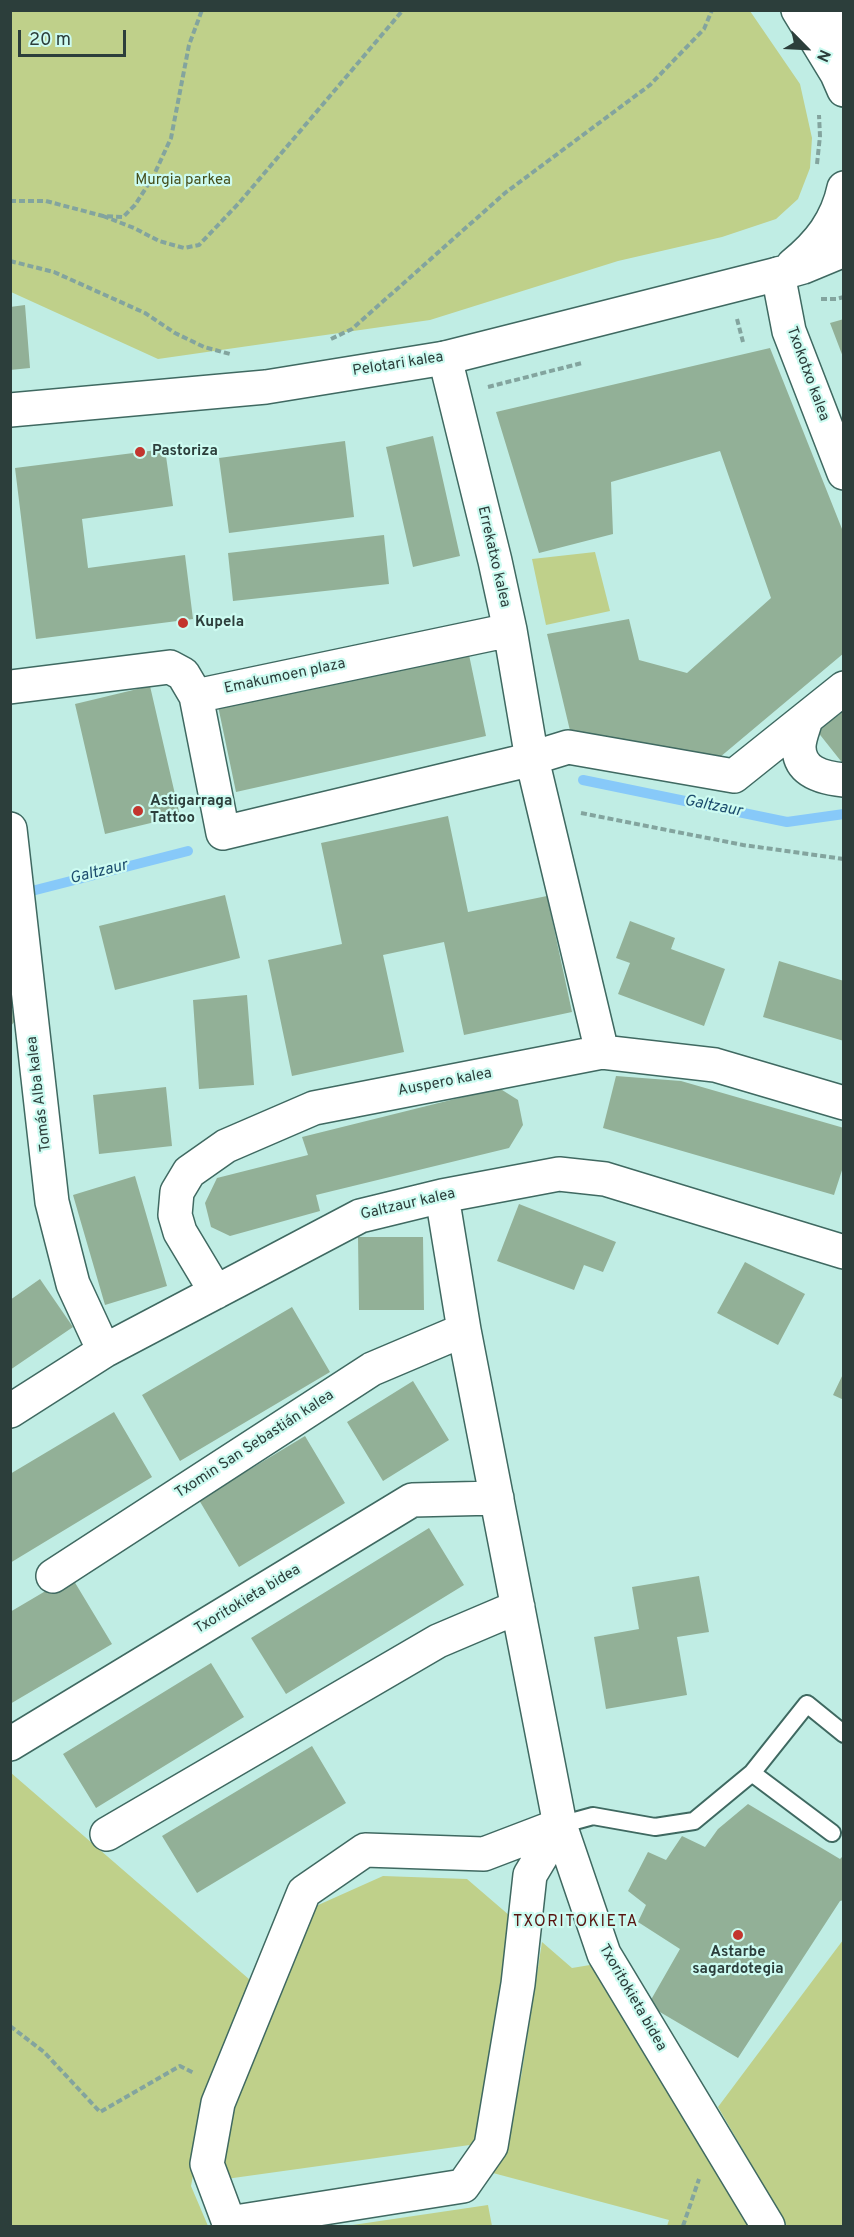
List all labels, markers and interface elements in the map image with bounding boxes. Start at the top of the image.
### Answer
scale bar [21,18,129,56]
north arrow [776,18,836,78]
text: 20 m [29,29,71,52]
text: N [811,46,834,65]
park label: Murgia parkea [135,172,231,190]
street label: Txokotxo kalea [782,324,832,424]
street label: Pelotari kalea [351,349,445,381]
place label: Pastoriza [152,443,218,461]
marker: Pastoriza [133,445,147,459]
street label: Errekatxo kalea [473,505,513,609]
place label: Kupela [195,614,244,632]
marker: Kupela [176,616,190,630]
street label: Emakumoen plaza [223,655,347,699]
water label: Galtzaur [682,792,744,822]
place label: Astigarraga Tattoo [150,793,232,828]
marker: Astigarraga Tattoo [131,804,145,818]
water label: Galtzaur [68,857,130,889]
street label: Tomás Alba kalea [24,1035,56,1153]
street label: Auspero kalea [397,1065,493,1101]
street label: Galtzaur kalea [359,1185,457,1225]
street label: Txomin San Sebastián kalea [172,1387,338,1503]
street label: Txoritokieta bidea [192,1561,304,1639]
district label: TXORITOKIETA [513,1913,639,1933]
marker: Astarbe sagardotegia [731,1928,745,1942]
street label: Txoritokieta bidea [594,1941,670,2055]
place label: Astarbe sagardotegia [692,1944,784,1979]

